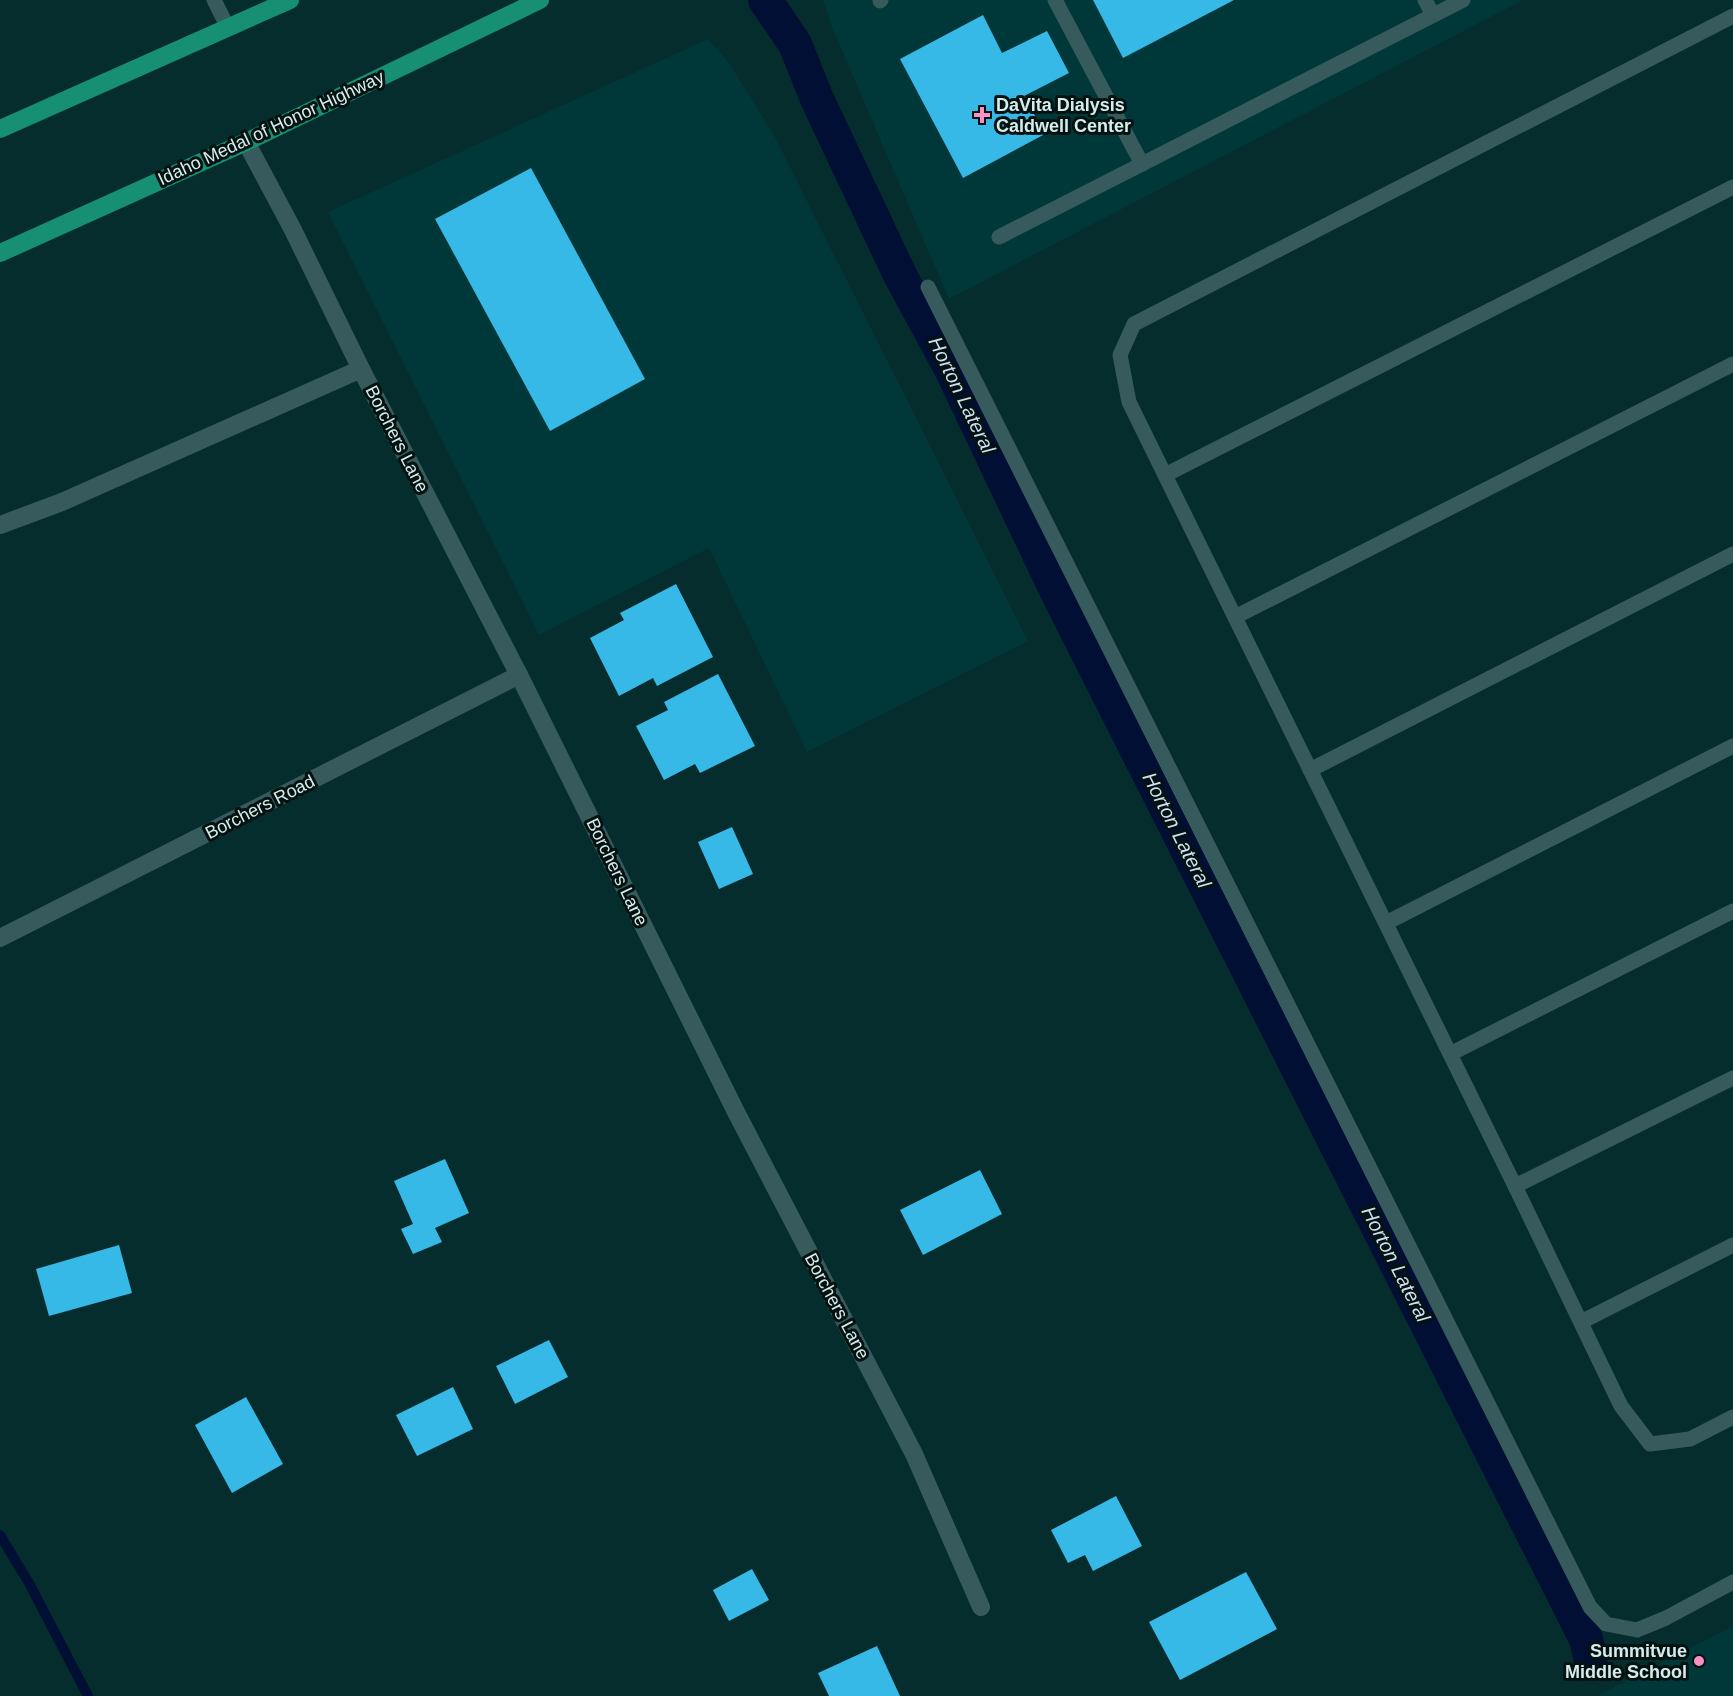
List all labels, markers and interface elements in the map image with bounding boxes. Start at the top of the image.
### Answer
street label: Idaho Medal of Honor Highway [155,67,387,189]
place label: DaVita Dialysis Caldwell Center [996,95,1131,136]
marker: DaVita Dialysis Caldwell Center [973,106,991,124]
water label: Horton Lateral [924,333,1000,457]
street label: Borchers Lane [362,382,432,496]
water label: Horton Lateral [1138,769,1216,892]
street label: Borchers Road [202,771,318,843]
street label: Borchers Lane [582,815,652,929]
water label: Horton Lateral [1357,1203,1435,1326]
street label: Borchers Lane [801,1250,873,1362]
place label: Summitvue Middle School [1565,1641,1687,1682]
marker: Summitvue Middle School [1692,1654,1706,1668]

